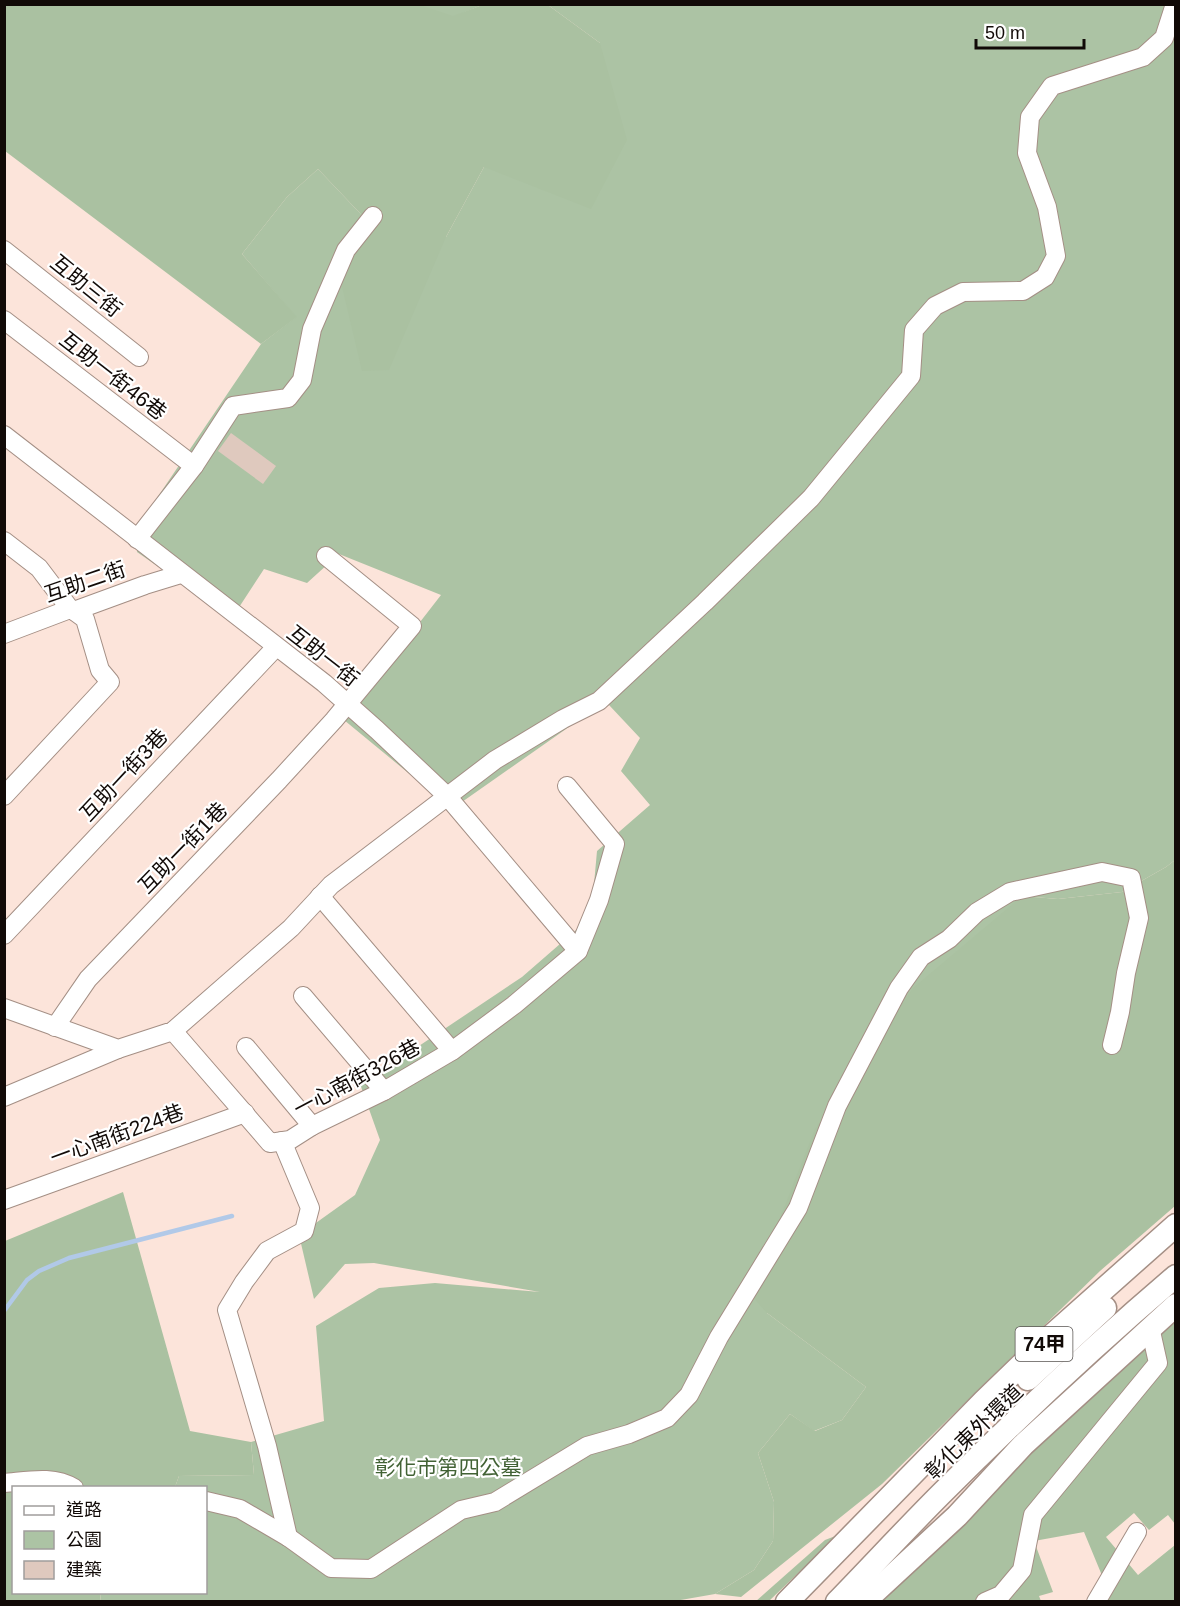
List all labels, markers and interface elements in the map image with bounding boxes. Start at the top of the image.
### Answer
scale bar [976,12,1084,50]
text: 50 m [985,23,1025,43]
street label: 互助三街 [46,250,126,321]
street label: 互助一街46巷 [56,327,171,424]
street label: 互助二街 [41,557,128,606]
street label: 互助一街 [283,621,363,691]
street label: 互助一街3巷 [75,724,172,825]
street label: 互助一街1巷 [134,798,231,898]
street label: 一心南街326巷 [290,1035,424,1121]
street label: 一心南街224巷 [47,1100,187,1169]
road number: 74甲 [1016,1327,1072,1361]
street label: 彰化東外環道 [920,1380,1027,1484]
park label: 彰化市第四公墓 [375,1456,522,1479]
legend [12,1486,207,1594]
text: 道路 [66,1500,102,1520]
text: 公園 [66,1530,102,1550]
text: 建築 [66,1560,102,1580]

